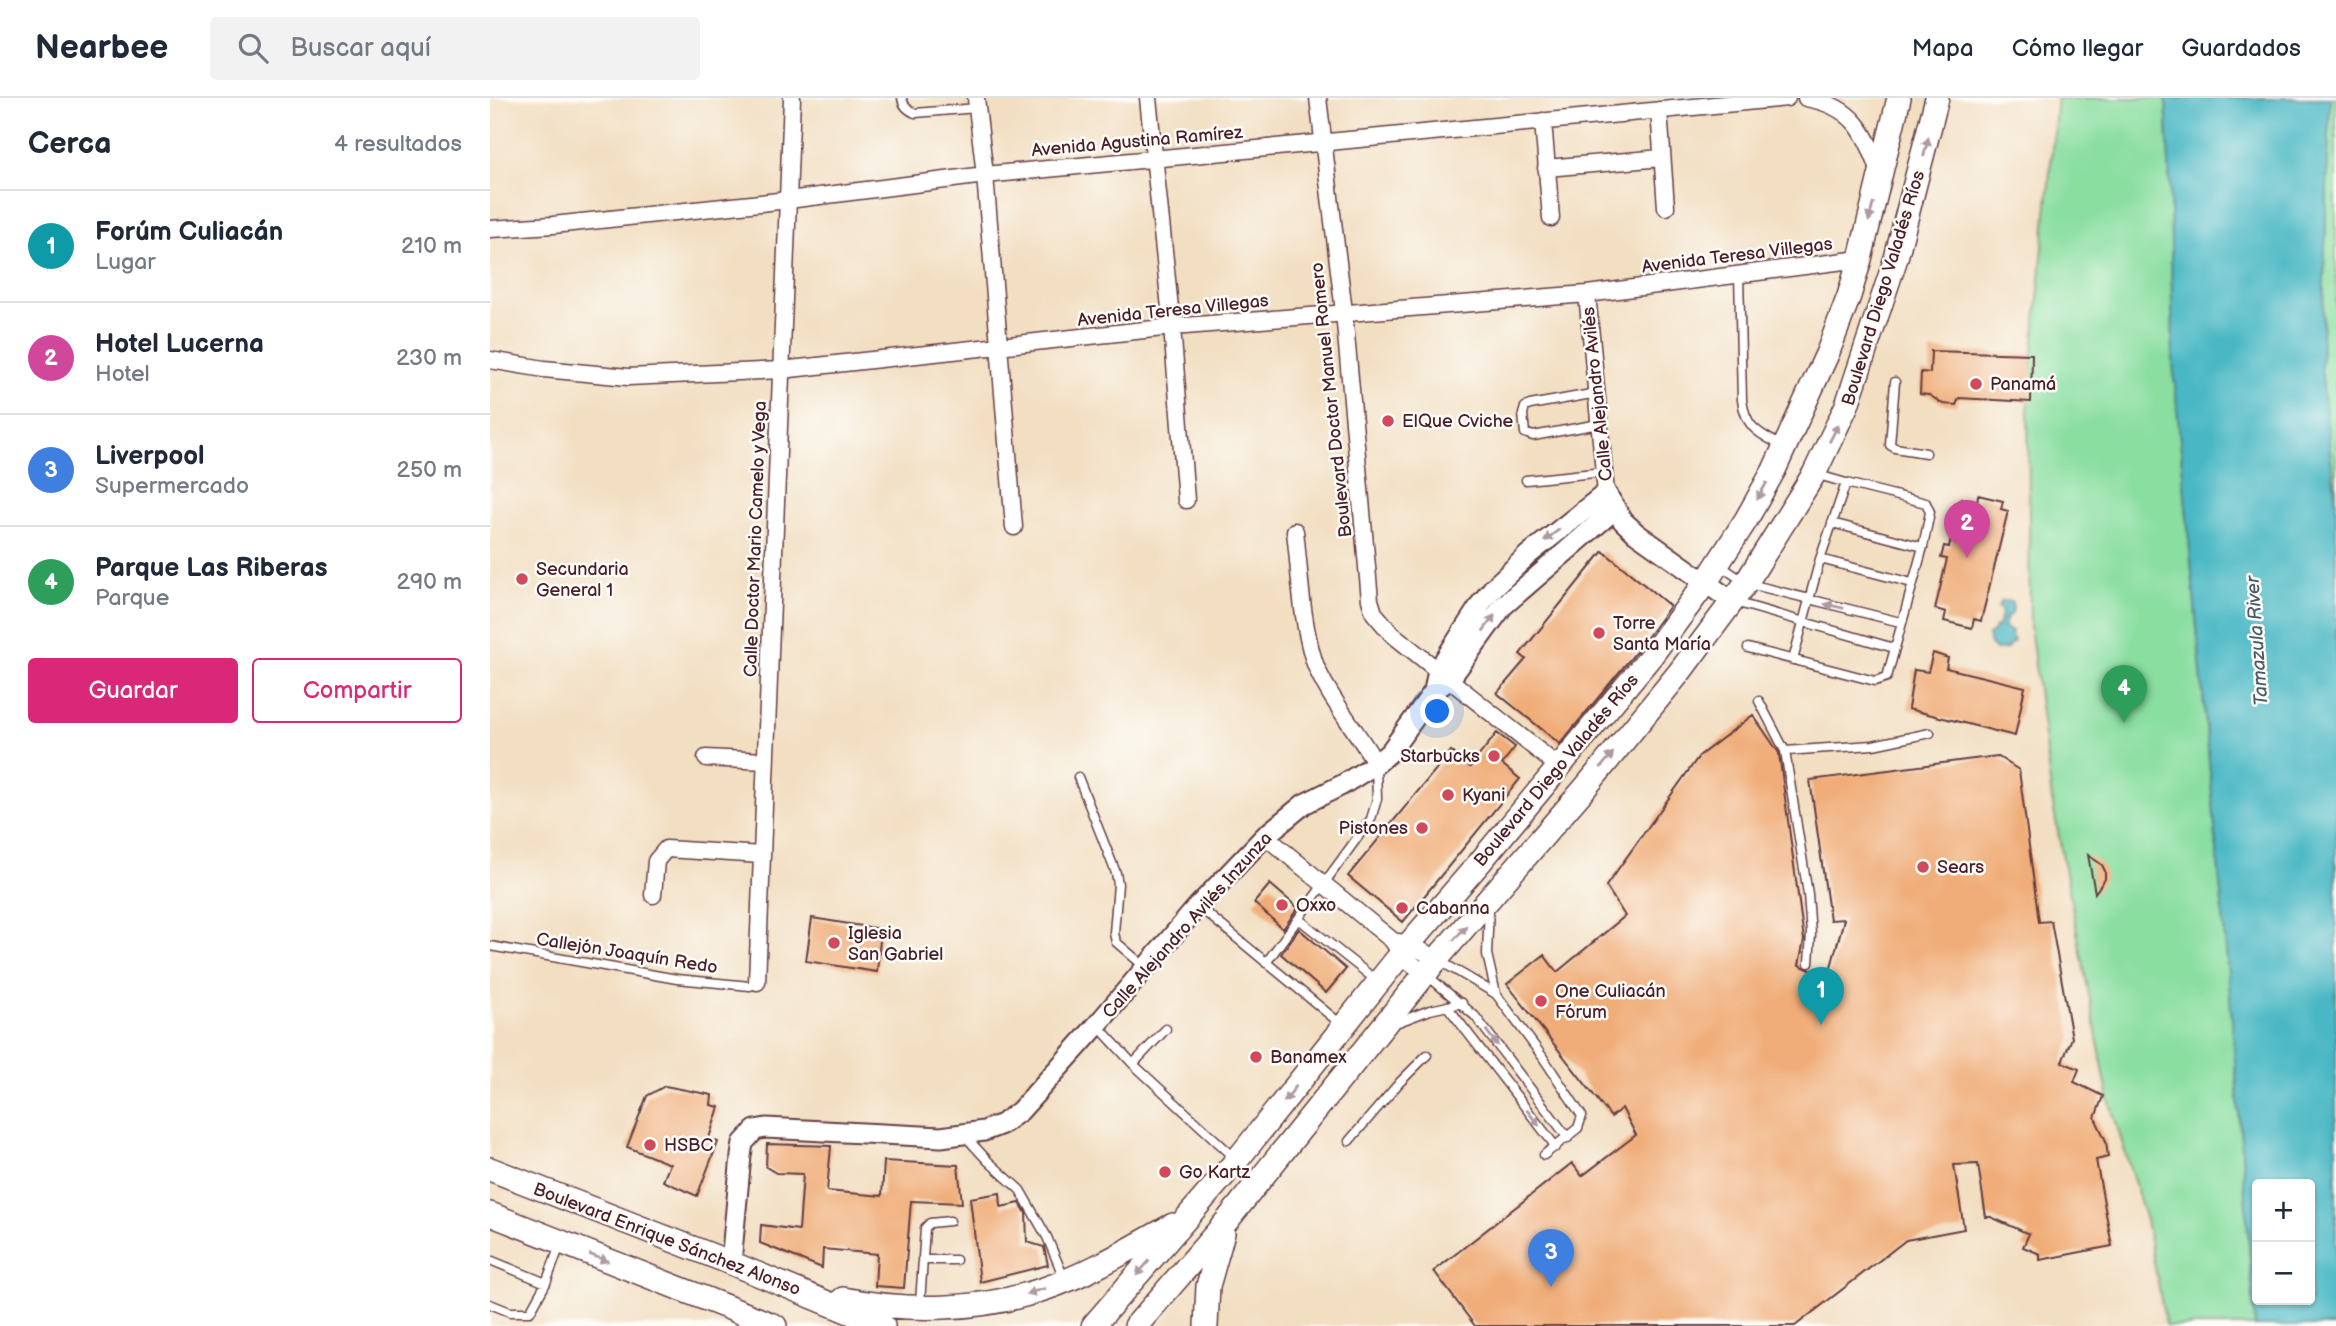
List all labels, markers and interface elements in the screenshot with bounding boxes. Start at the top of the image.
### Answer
search box [210,17,700,80]
text: Nearbee [35,28,168,68]
icon: search [234,29,272,67]
text: Buscar aquí [290,33,431,64]
text: Mapa [1912,34,1974,63]
text: Cómo llegar [2012,34,2143,63]
text: Guardados [2181,34,2301,63]
street label: Avenida Agustina Ramírez [1031,122,1244,161]
text: Cerca [28,126,111,162]
text: 4 resultados [334,130,462,158]
one-way arrow [1921,136,1932,158]
street label: Boulevard Diego Valadés Ríos [1838,168,1929,408]
one-way arrow [1865,201,1876,223]
text: Forúm Culiacán [95,217,283,248]
text: 1 [46,232,56,260]
text: 210 m [401,232,462,260]
street label: Avenida Teresa Villegas [1640,233,1834,278]
text: Lugar [95,248,156,276]
street label: Boulevard Doctor Manuel Romero [1307,261,1356,538]
street label: Avenida Teresa Villegas [1076,290,1270,331]
street label: Calle Alejandro Avilés [1578,306,1617,482]
text: Hotel Lucerna [95,329,264,360]
text: 2 [44,344,58,372]
text: 230 m [396,344,462,372]
text: Hotel [95,360,150,388]
place label: Panamá [1990,374,2056,395]
marker: Panamá [1968,376,1984,392]
street label: Calle Doctor Mario Camelo y Vega [740,401,771,677]
place label: ElQue Cviche [1402,411,1514,432]
marker: ElQue Cviche [1380,413,1396,429]
one-way arrow [1829,423,1840,443]
text: Liverpool [95,441,205,472]
text: 3 [44,456,58,484]
text: 250 m [396,456,462,484]
text: Supermercado [95,472,249,500]
one-way arrow [1756,482,1768,501]
pin: 2 [1944,500,1990,558]
one-way arrow [1544,528,1562,543]
text: Parque Las Riberas [95,553,327,584]
place label: Secundaria General 1 [536,559,629,601]
text: 4 [44,568,58,596]
text: 290 m [396,568,462,596]
marker: Secundaria General 1 [514,571,530,587]
water label: Tamazula River [2241,574,2273,706]
text: Parque [95,584,169,612]
one-way arrow [1823,600,1845,611]
place label: Torre Santa María [1613,613,1711,655]
one-way arrow [1482,614,1496,632]
marker: Torre Santa María [1591,625,1607,641]
button: Guardar [28,658,238,723]
button: Compartir [252,658,462,723]
pin: 4 [2101,665,2147,723]
street label: Boulevard Diego Valadés Ríos [1470,670,1643,871]
your location [1420,694,1454,728]
place label: Starbucks [1400,746,1480,767]
marker: Starbucks [1486,748,1502,764]
one-way arrow [1600,752,1615,770]
place label: Kyani [1462,785,1505,806]
marker: Kyani [1440,787,1456,803]
place label: Pistones [1339,818,1408,839]
marker: Pistones [1414,820,1430,836]
street label: Calle Alejandro Avilés Inzunza [1098,828,1277,1023]
place label: Sears [1937,857,1984,878]
marker: Sears [1915,859,1931,875]
place label: Oxxo [1296,895,1336,916]
marker: Oxxo [1274,897,1290,913]
place label: Cabanna [1416,898,1490,919]
marker: Cabanna [1394,900,1410,916]
place label: Iglesia San Gabriel [848,923,943,965]
one-way arrow [1452,925,1467,942]
street label: Callejón Joaquín Redo [535,929,719,978]
marker: Iglesia San Gabriel [826,935,842,951]
pin: 1 [1798,967,1844,1025]
place label: One Culiacán Fórum [1555,981,1666,1023]
marker: One Culiacán Fórum [1533,993,1549,1009]
one-way arrow [1484,1029,1498,1047]
place label: Banamex [1270,1047,1347,1068]
marker: Banamex [1248,1049,1264,1065]
one-way arrow [1282,1084,1297,1102]
one-way arrow [1526,1109,1541,1127]
place label: HSBC [664,1135,713,1156]
marker: HSBC [642,1137,658,1153]
place label: Go Kartz [1179,1162,1250,1183]
marker: Go Kartz [1157,1164,1173,1180]
street label: Boulevard Enrique Sánchez Alonso [530,1179,803,1300]
map controls [2252,1179,2315,1305]
button: + [2252,1179,2315,1242]
pin: 3 [1528,1229,1574,1287]
button: − [2252,1242,2315,1305]
one-way arrow [589,1252,610,1263]
one-way arrow [1136,1259,1151,1276]
one-way arrow [1025,1287,1046,1297]

